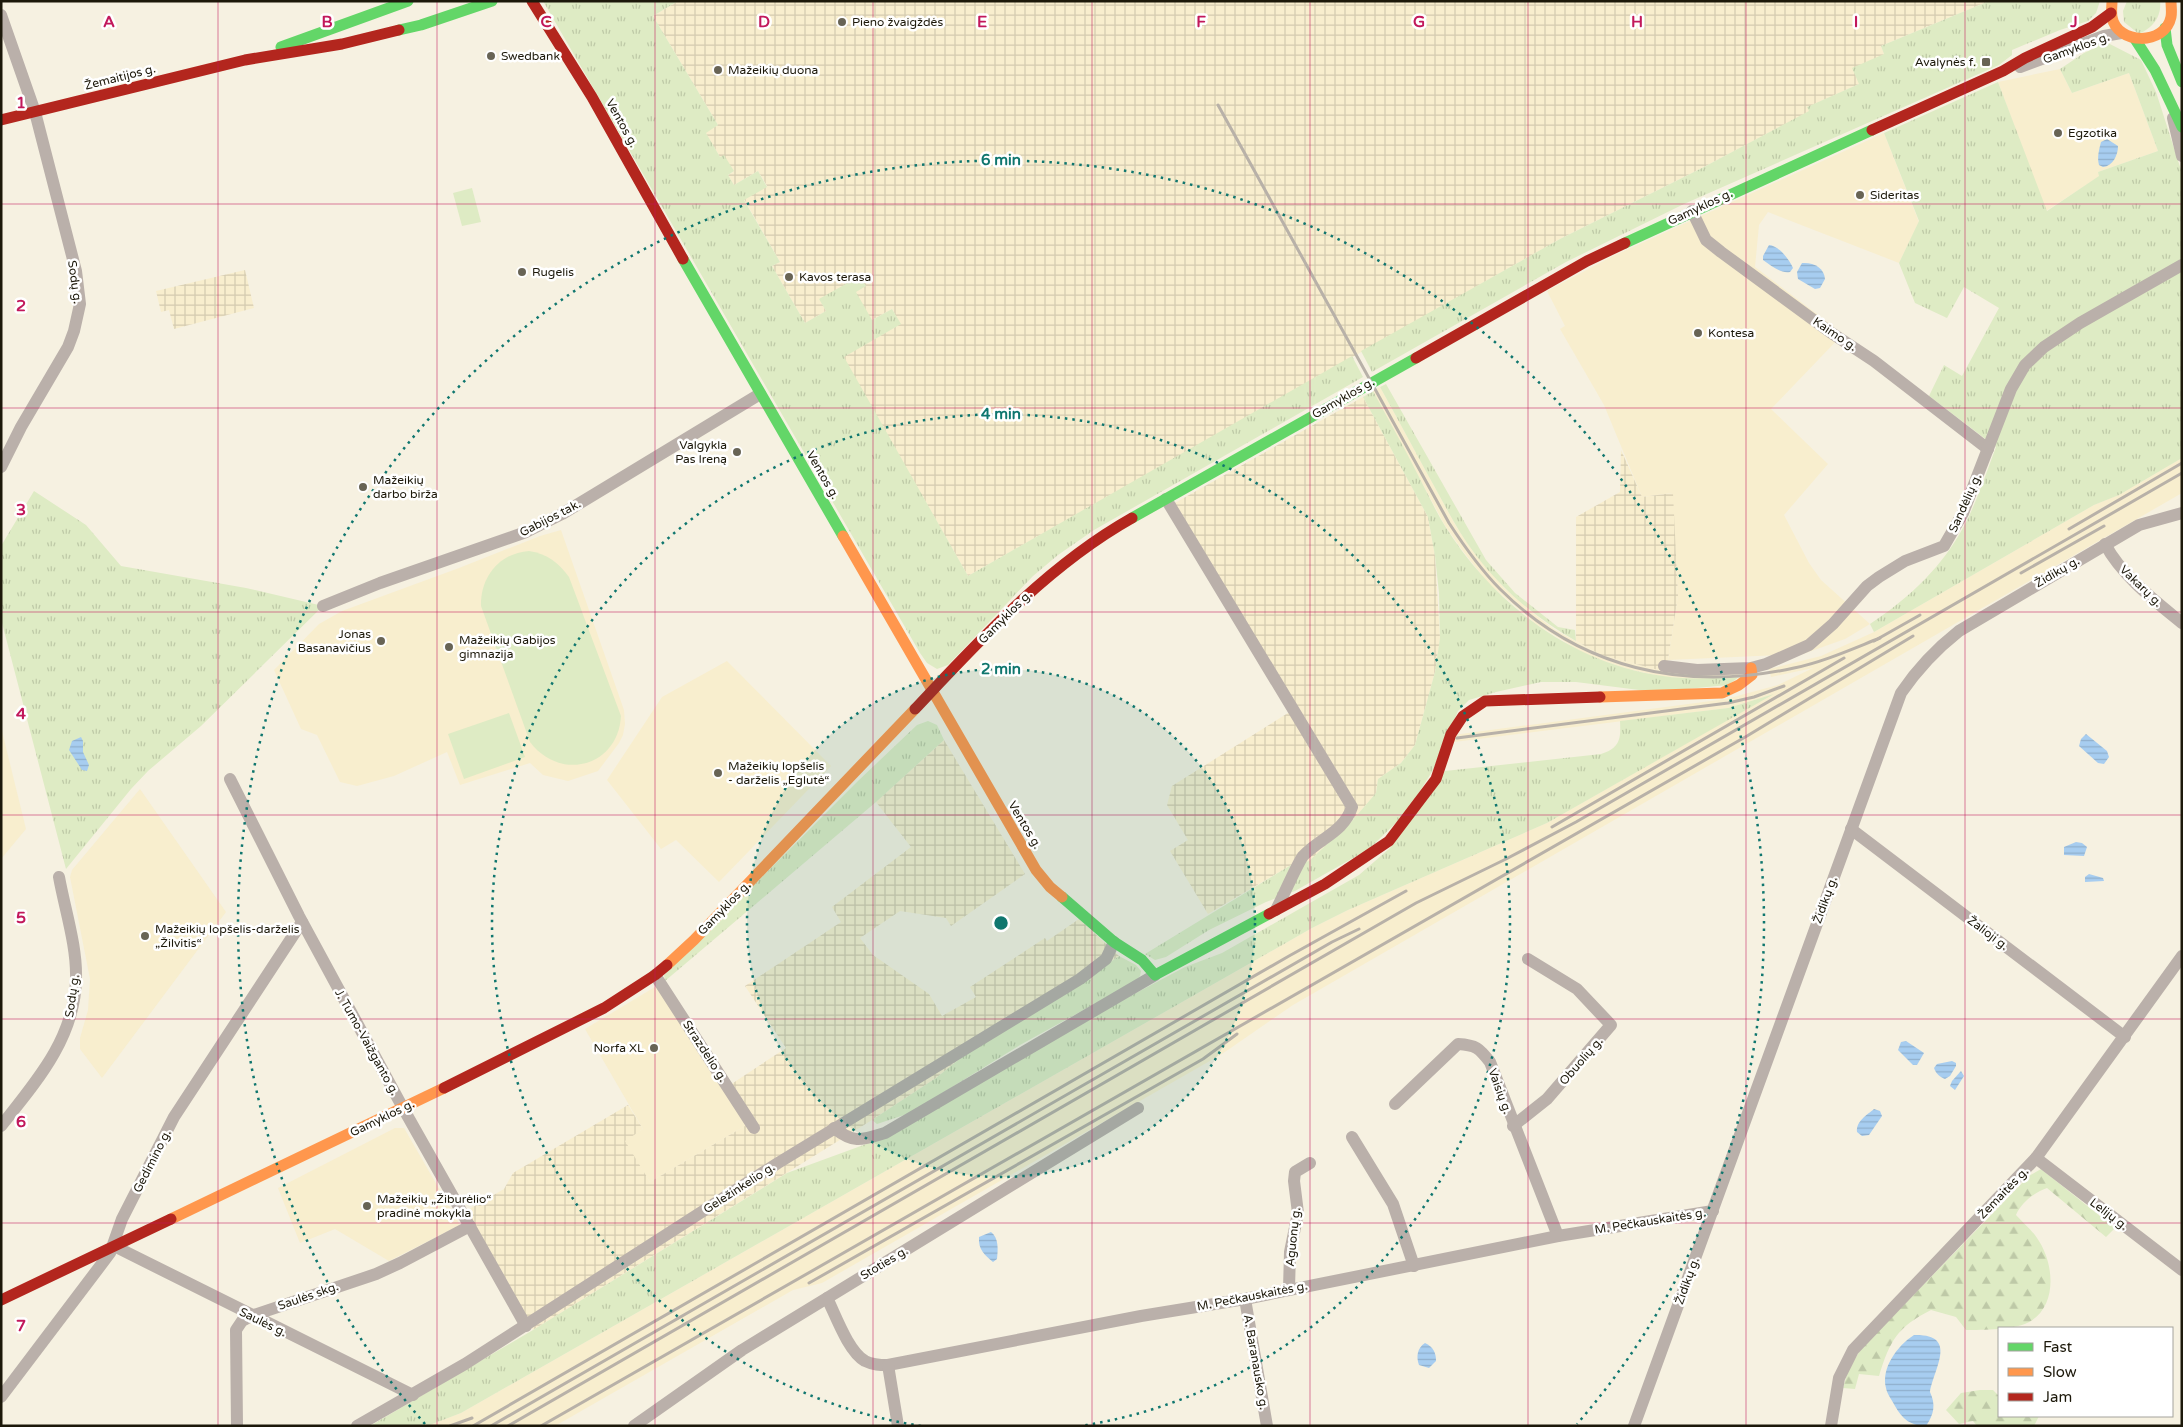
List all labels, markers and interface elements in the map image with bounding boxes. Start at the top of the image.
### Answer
text: A [103,12,115,32]
text: B [321,12,333,32]
text: C [540,12,552,32]
text: D [758,12,770,32]
text: E [977,12,987,32]
text: F [1196,12,1206,32]
text: G [1413,12,1425,32]
text: H [1631,12,1643,32]
text: I [1854,12,1858,32]
text: J [2069,12,2078,32]
place label: Pieno žvaigždės [852,15,943,29]
marker: Pieno žvaigždės [836,16,848,28]
street label: Gamyklos g. [2041,30,2111,66]
place label: Swedbank [501,49,560,63]
marker: Swedbank [485,50,497,62]
place label: Avalynės f. [1915,55,1976,69]
marker: Avalynės f. [1980,56,1992,68]
street label: Žemaitijos g. [83,61,157,93]
place label: Mažeikių duona [728,63,818,77]
marker: Mažeikių duona [712,64,724,76]
text: 1 [16,93,26,113]
street label: Ventos g. [603,96,641,150]
place label: Egzotika [2068,126,2117,140]
marker: Egzotika [2052,127,2064,139]
text: 6 min [981,151,1021,169]
street label: Gamyklos g. [1666,186,1734,228]
place label: Sideritas [1870,188,1920,202]
marker: Sideritas [1854,189,1866,201]
street label: Sodų g. [65,260,85,304]
place label: Rugelis [532,265,574,279]
marker: Rugelis [516,266,528,278]
place label: Kavos terasa [799,270,871,284]
marker: Kavos terasa [783,271,795,283]
text: 2 [16,296,26,316]
street label: Kaimo g. [1810,314,1860,354]
place label: Kontesa [1708,326,1754,340]
marker: Kontesa [1692,327,1704,339]
street label: Gamyklos g. [1309,375,1377,421]
text: 4 min [981,405,1021,423]
place label: Valgykla Pas Ireną [675,438,727,466]
marker: Valgykla Pas Ireną [731,446,743,458]
street label: Ventos g. [804,449,842,501]
street label: Sandėlių g. [1946,471,1984,535]
place label: Mažeikių darbo birža [373,473,438,501]
marker: Mažeikių darbo birža [357,481,369,493]
street label: Gabijos tak. [517,497,583,539]
text: 3 [16,500,26,520]
street label: Židikų g. [2032,554,2082,590]
street label: Vakarų g. [2117,562,2165,610]
street label: Gamyklos g. [975,587,1035,647]
place label: Jonas Basanavičius [298,627,371,655]
place label: Mažeikių Gabijos gimnazija [459,633,556,661]
marker: Jonas Basanavičius [375,635,387,647]
marker: Mažeikių Gabijos gimnazija [443,641,455,653]
text: 2 min [981,660,1021,678]
text: 4 [16,704,26,724]
place label: Mažeikių lopšelis - darželis „Eglutė“ [728,759,830,787]
marker: Mažeikių lopšelis - darželis „Eglutė“ [712,767,724,779]
street label: Ventos g. [1005,799,1045,851]
street label: Židikų g. [1810,875,1840,925]
street label: Gamyklos g. [695,878,753,938]
text: 5 [16,908,26,928]
street label: Žalioji g. [1965,913,2011,953]
centre of rings [992,914,1010,932]
place label: Mažeikių lopšelis-darželis „Žilvitis“ [155,922,300,950]
marker: Mažeikių lopšelis-darželis „Žilvitis“ [139,930,151,942]
street label: Sodų g. [62,974,82,1018]
street label: J. Tumo-Vaižganto g. [332,987,402,1097]
street label: Strazdelio g. [680,1018,730,1084]
street label: Obuolių g. [1556,1034,1606,1088]
place label: Norfa XL [593,1041,644,1055]
marker: Norfa XL [648,1042,660,1054]
street label: Vaisių g. [1485,1066,1515,1116]
street label: Gamyklos g. [348,1096,416,1140]
text: 6 [16,1112,26,1132]
street label: Gedimino g. [130,1127,174,1195]
street label: Geležinkelio g. [701,1160,777,1216]
street label: Žemaitės g. [1975,1164,2031,1222]
place label: Mažeikių „Žiburėlio“ pradinė mokykla [377,1192,491,1220]
street label: Lelijų g. [2087,1195,2131,1233]
marker: Mažeikių „Žiburėlio“ pradinė mokykla [361,1200,373,1212]
street label: M. Pečkauskaitės g. [1594,1205,1706,1237]
street label: Aguonų g. [1283,1207,1303,1267]
street label: Stoties g. [858,1243,910,1283]
street label: Židikų g. [1672,1256,1702,1306]
street label: M. Pečkauskaitės g. [1196,1278,1308,1314]
street label: Saulės skg. [276,1279,340,1313]
street label: Saulės g. [237,1305,289,1339]
street label: A. Baranausko g. [1241,1313,1271,1411]
text: 7 [16,1316,26,1336]
legend [1998,1327,2173,1417]
text: Fast [2043,1338,2073,1356]
text: Slow [2043,1363,2077,1381]
text: Jam [2043,1388,2072,1406]

